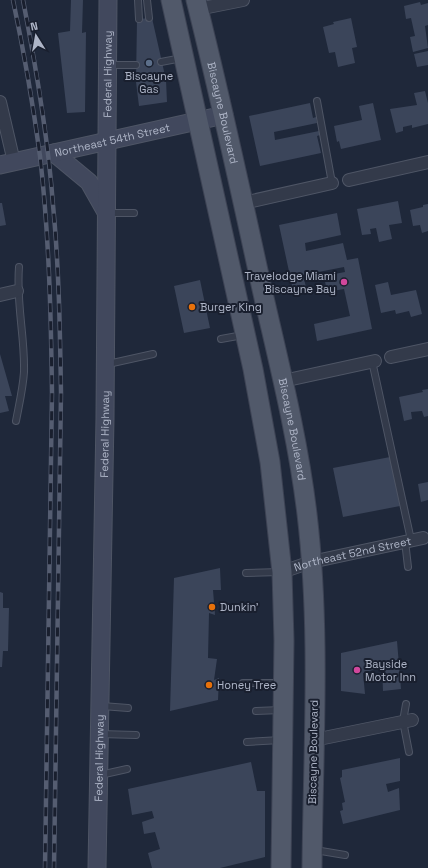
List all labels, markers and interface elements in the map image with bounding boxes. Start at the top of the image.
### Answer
north arrow [16,16,56,56]
text: N [29,19,39,34]
street label: Federal Highway [100,30,115,118]
marker: Biscayne Gas [144,58,154,68]
street label: Biscayne Boulevard [204,60,241,165]
place label: Biscayne Gas [125,69,173,96]
street label: Northeast 54th Street [53,120,171,160]
place label: Travelodge Miami Biscayne Bay [244,269,336,296]
marker: Travelodge Miami Biscayne Bay [339,277,349,287]
place label: Burger King [200,300,262,314]
marker: Burger King [187,302,197,312]
street label: Biscayne Boulevard [276,377,309,482]
street label: Federal Highway [97,390,112,478]
street label: Northeast 52nd Street [292,534,412,574]
place label: Dunkin' [220,600,259,614]
marker: Dunkin' [207,602,217,612]
place label: Bayside Motor Inn [365,657,416,684]
marker: Bayside Motor Inn [352,665,362,675]
place label: Honey Tree [217,678,276,692]
marker: Honey Tree [204,680,214,690]
street label: Biscayne Boulevard [305,700,321,804]
street label: Federal Highway [91,714,107,802]

